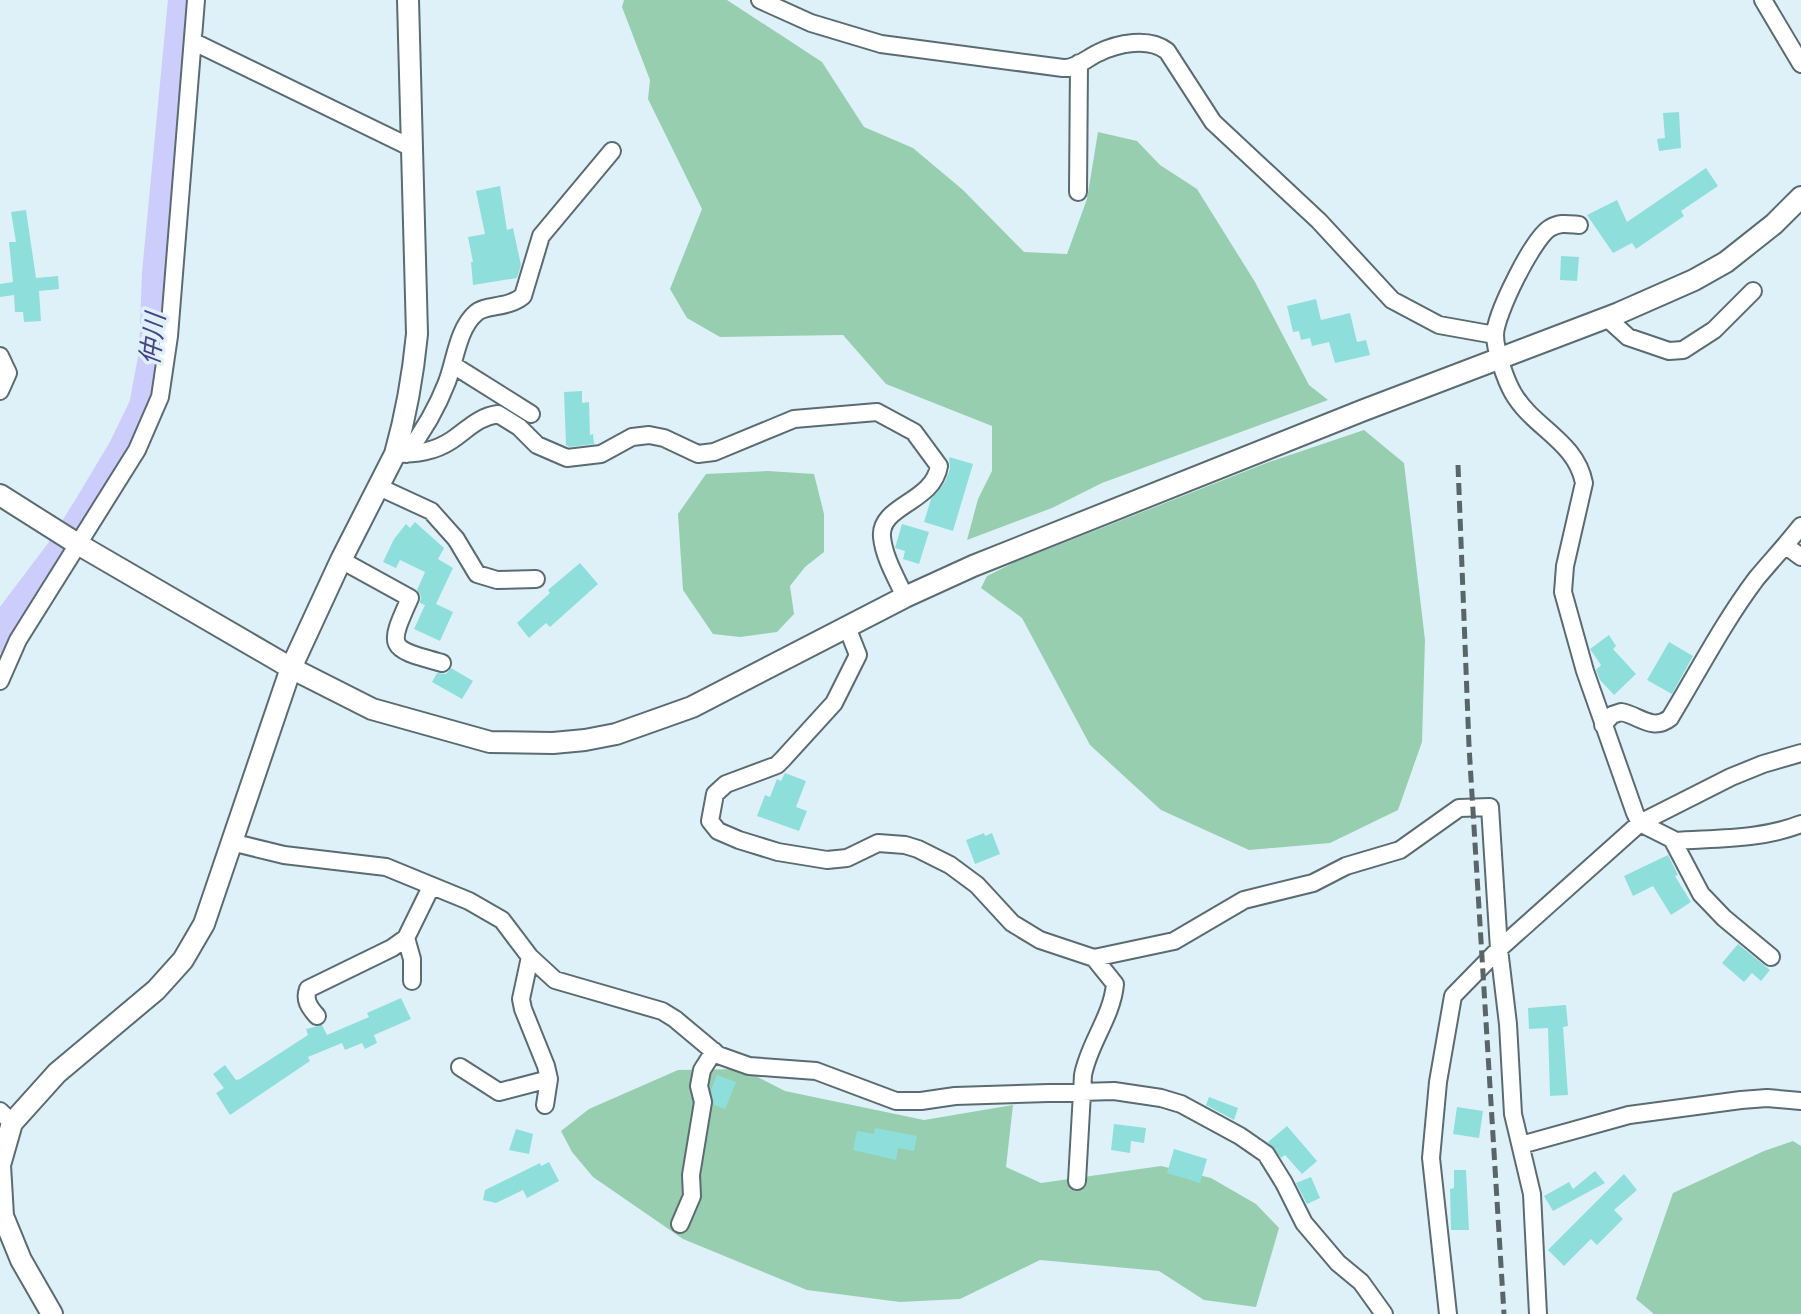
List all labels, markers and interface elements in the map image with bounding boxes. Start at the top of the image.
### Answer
water label: 仲川 [132,308,172,367]

